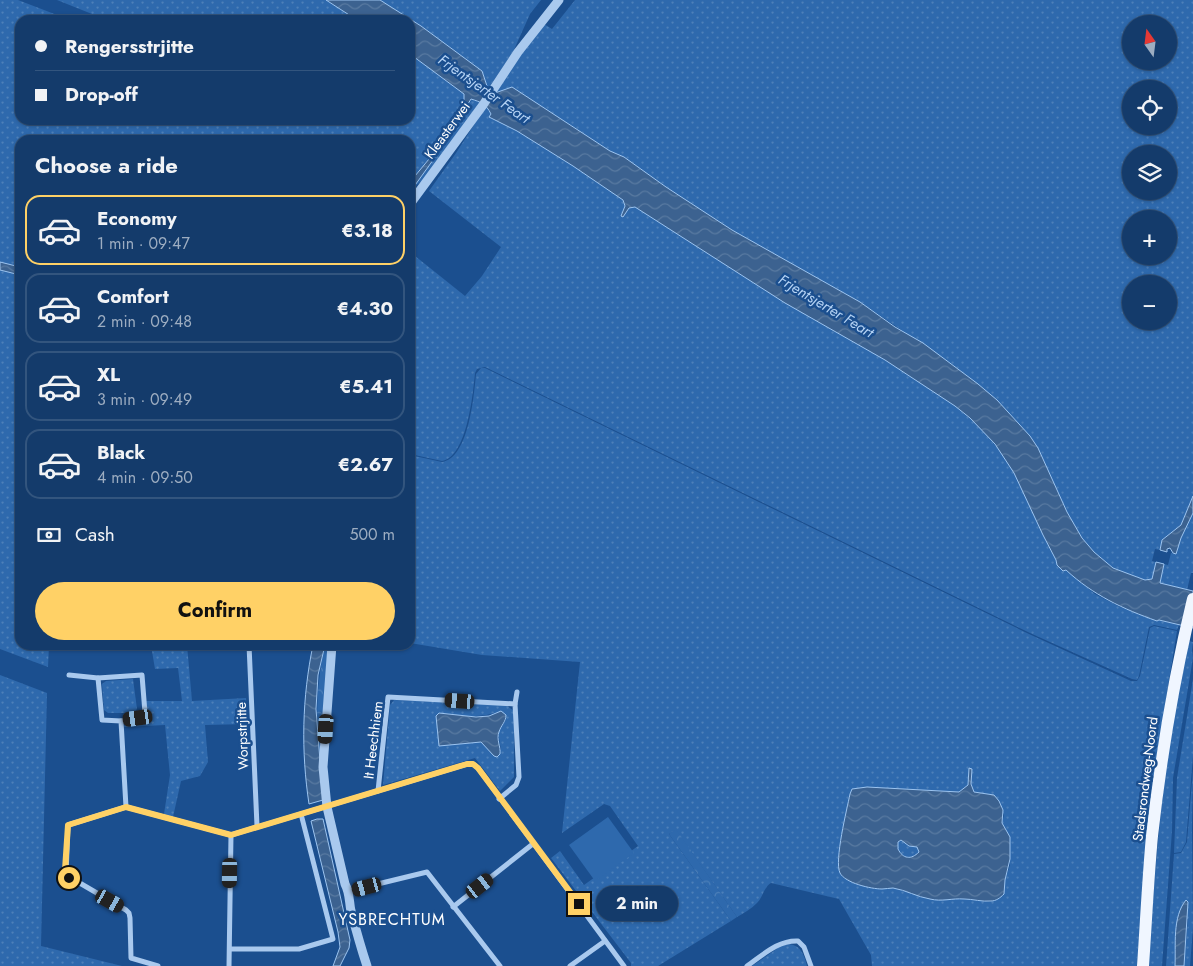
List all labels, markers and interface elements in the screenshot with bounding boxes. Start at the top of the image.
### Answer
north arrow [1122,15,1178,70]
map controls [1122,15,1177,330]
text: Rengersstrjitte [65,33,194,60]
water label: Frjentsjerter Feart [434,49,536,130]
button: locate [1122,80,1177,135]
text: Drop-off [65,81,138,108]
street label: Kleasterwei [419,97,475,163]
button: layers [1122,145,1177,200]
text: Choose a ride [35,149,178,181]
text: Economy [97,205,177,232]
icon: car [37,208,82,253]
button: + [1122,210,1177,265]
text: €3.18 [341,217,393,244]
text: 1 min · 09:47 [97,232,190,255]
water label: Frjentsjerter Feart [774,269,879,344]
button: − [1122,275,1177,330]
text: Comfort [97,283,169,310]
icon: car [37,286,82,331]
text: €4.30 [337,295,393,322]
text: 2 min · 09:48 [97,310,192,333]
text: XL [97,361,120,388]
icon: car [37,364,82,409]
text: €5.41 [339,373,393,400]
text: 3 min · 09:49 [97,388,192,411]
text: Black [97,439,145,466]
icon: car [37,442,82,487]
text: €2.67 [338,451,393,478]
text: 4 min · 09:50 [97,466,193,489]
icon: cash [35,521,63,549]
text: Cash [75,521,115,548]
text: 500 m [349,523,395,546]
button: Confirm [35,582,395,640]
car [444,692,475,710]
street label: It Heechhiem [358,700,388,780]
street label: Worpstrjitte [231,702,253,770]
car [122,708,153,728]
car [317,714,334,744]
street label: Stadsrondweg-Noord [1127,716,1163,842]
car [222,858,237,888]
route start [58,867,80,889]
car [463,871,496,901]
car [350,876,383,898]
callout: 2 min [596,886,679,922]
car [93,887,126,915]
text: 2 min [616,892,658,915]
route end [568,893,590,915]
district label: YSBRECHTUM [338,908,446,931]

